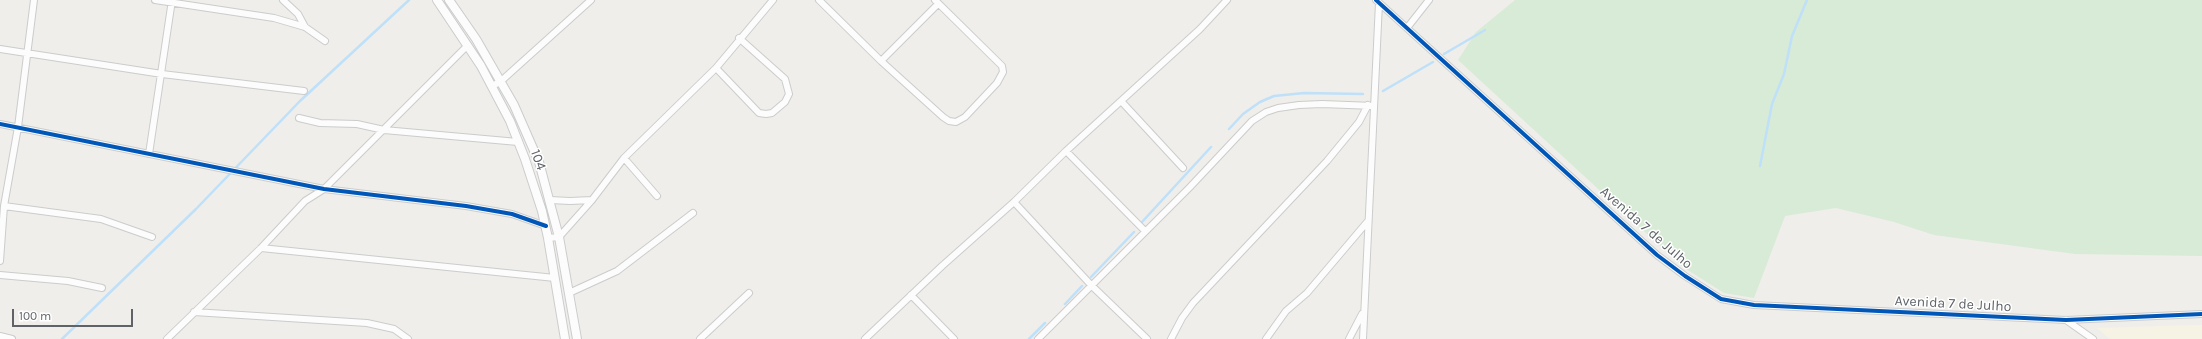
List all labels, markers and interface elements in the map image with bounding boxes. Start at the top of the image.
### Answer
street label: 104 [527,147,549,173]
street label: Avenida 7 de Julho [1596,183,1696,273]
street label: Avenida 7 de Julho [1894,293,2012,315]
scale bar [14,301,135,327]
text: 100 m [19,309,51,323]

